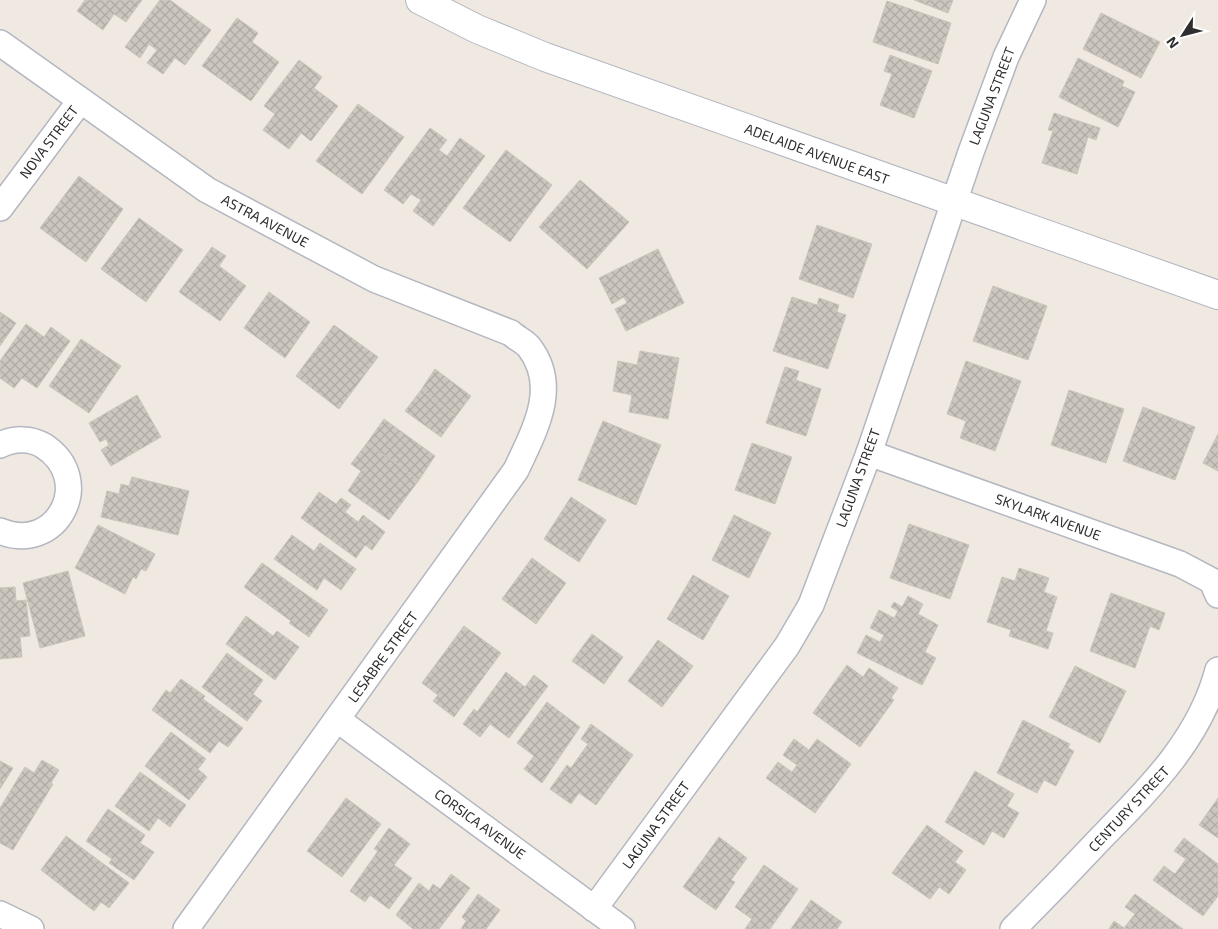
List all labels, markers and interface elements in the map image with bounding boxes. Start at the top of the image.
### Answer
north arrow [1158,10,1208,60]
text: N [1162,34,1182,52]
street label: LAGUNA STREET [965,44,1018,147]
street label: NOVA STREET [16,102,82,182]
street label: ADELAIDE AVENUE EAST [743,119,892,188]
street label: ASTRA AVENUE [219,190,312,251]
street label: LAGUNA STREET [832,426,883,530]
street label: SKYLARK AVENUE [993,490,1103,544]
street label: LESABRE STREET [344,608,421,706]
street label: CENTURY STREET [1085,762,1173,855]
street label: LAGUNA STREET [618,778,693,872]
street label: CORSICA AVENUE [432,785,529,862]

